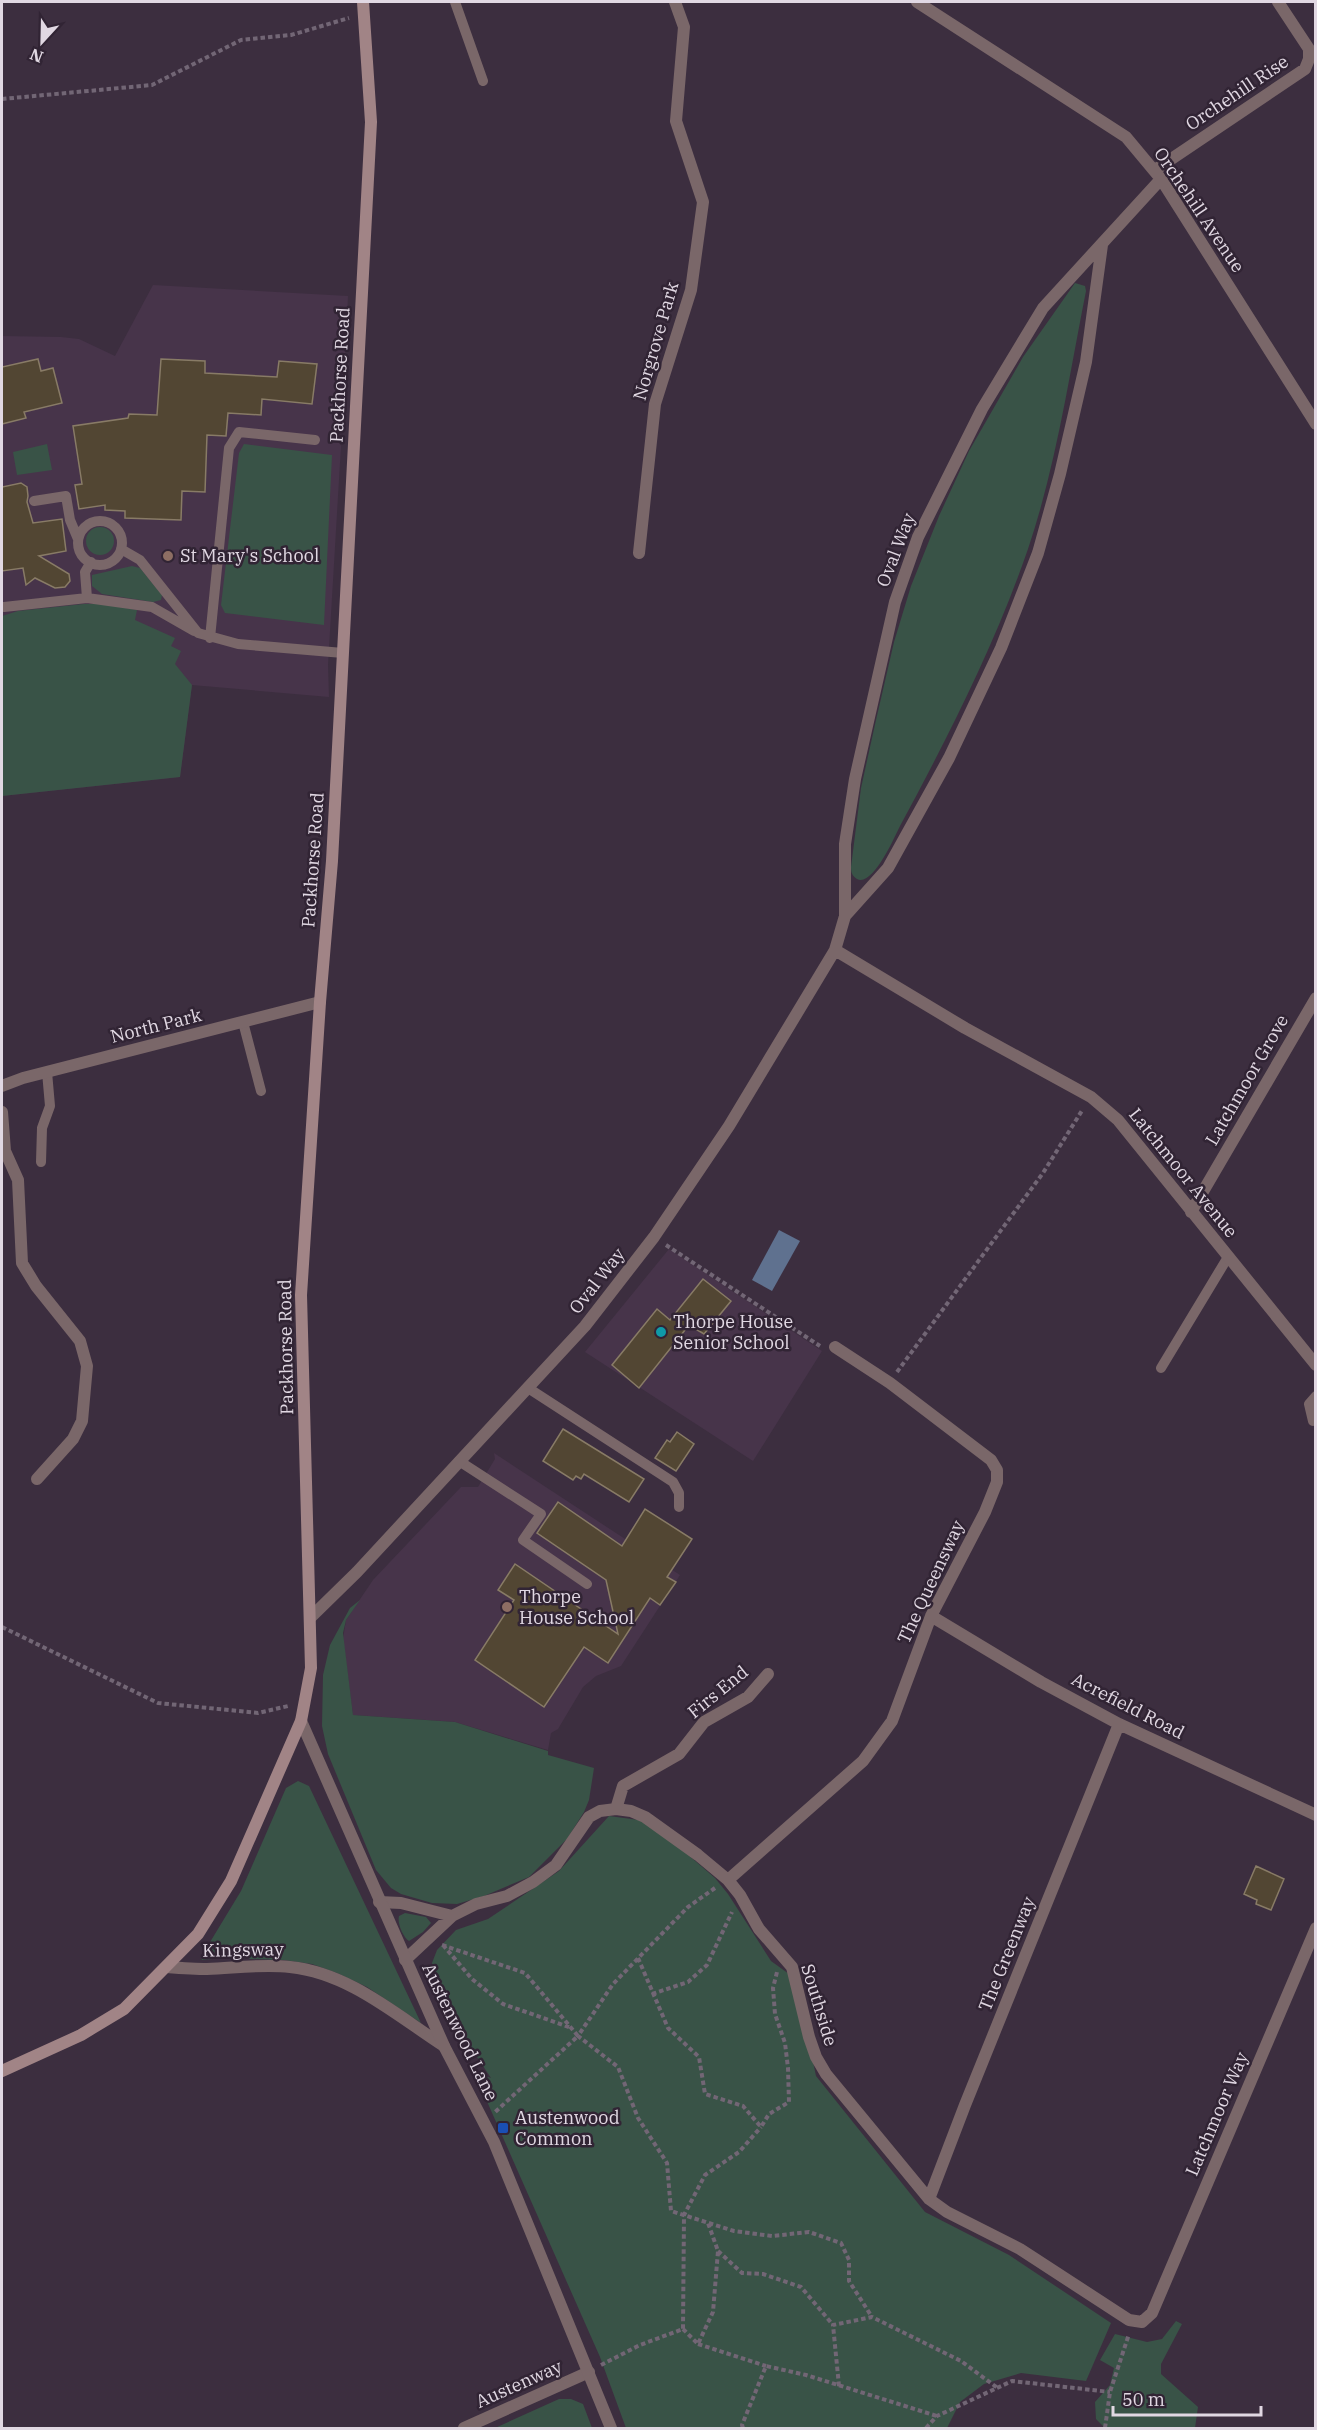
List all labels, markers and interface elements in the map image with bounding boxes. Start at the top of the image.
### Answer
north arrow [12,12,72,72]
text: N [27,44,46,68]
street label: Orchehill Rise [1181,50,1293,135]
street label: Orchehill Avenue [1149,143,1250,277]
street label: Norgrove Park [628,278,684,403]
street label: Packhorse Road [324,307,355,443]
street label: Oval Way [871,509,920,590]
place label: St Mary's School [180,544,319,567]
marker: St Mary's School [161,549,175,563]
street label: Packhorse Road [296,792,329,928]
street label: North Park [108,1003,204,1048]
street label: Latchmoor Grove [1200,1010,1293,1149]
street label: Latchmoor Avenue [1124,1103,1243,1242]
street label: Oval Way [564,1243,630,1318]
street label: Packhorse Road [273,1279,298,1415]
place label: Thorpe House Senior School [673,1310,793,1354]
marker: Thorpe House Senior School [654,1325,668,1339]
street label: The Queensway [892,1516,969,1647]
place label: Thorpe House School [519,1585,634,1629]
marker: Thorpe House School [500,1600,514,1614]
street label: Firs End [683,1660,753,1723]
street label: Acrefield Road [1068,1667,1189,1744]
street label: The Greenway [973,1893,1040,2014]
street label: Kingsway [202,1937,284,1962]
street label: Austenwood Lane [417,1959,504,2104]
street label: Southside [796,1961,843,2049]
street label: Latchmoor Way [1180,2048,1253,2179]
place label: Austenwood Common [515,2106,620,2150]
marker: Austenwood Common [496,2121,510,2135]
street label: Austenway [472,2354,566,2413]
scale bar [1113,2379,1262,2417]
text: 50 m [1122,2388,1165,2411]

